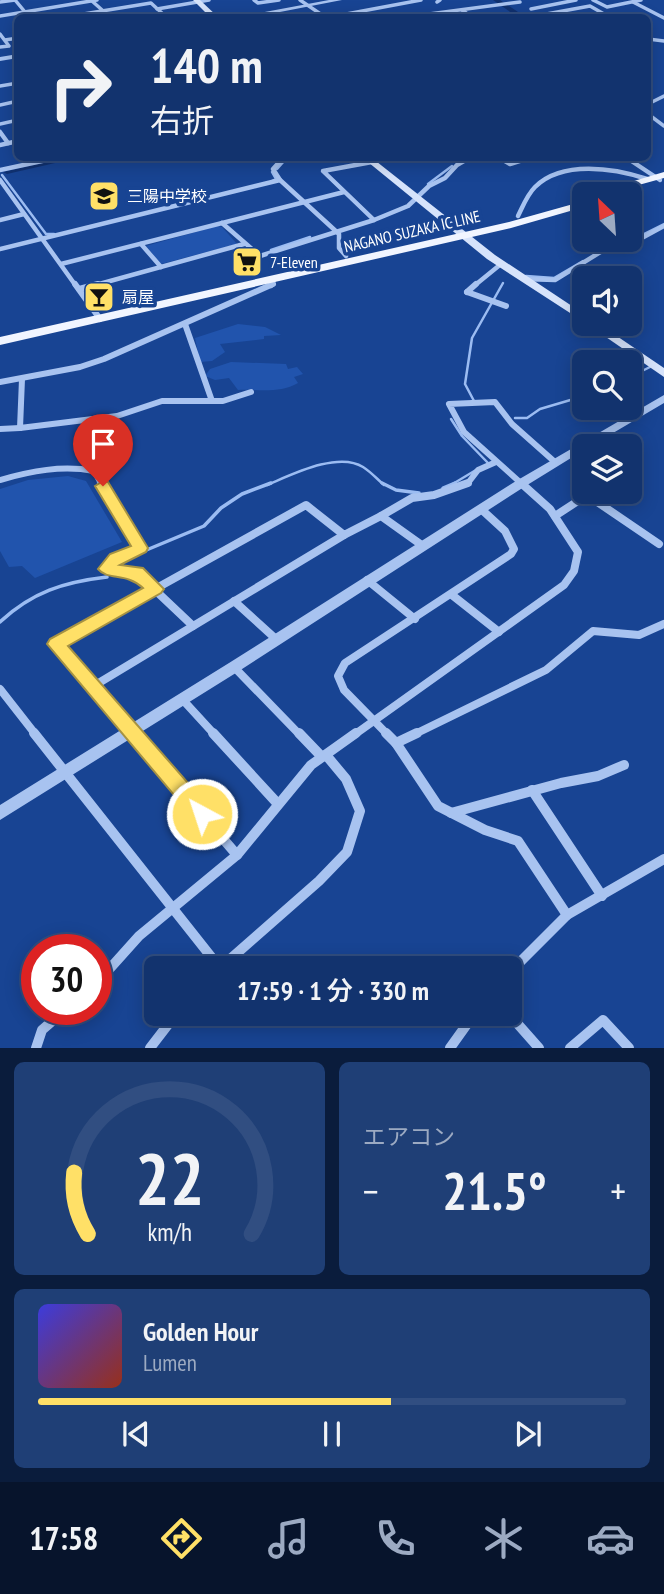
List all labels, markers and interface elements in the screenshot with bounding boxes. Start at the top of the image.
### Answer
text: 140 m [150,33,263,97]
icon: right [35,42,126,133]
text: 右折 [150,99,214,141]
school or university icon: 三陽中学校 [87,179,121,213]
north arrow [572,182,642,252]
map controls [572,182,642,504]
place label: 三陽中学校 [127,186,207,206]
street label: NAGANO SUZAKA IC LINE [342,206,482,256]
supermarket icon: 7-Eleven [230,245,264,279]
place label: 7-Eleven [270,252,318,272]
button: sound [572,266,642,336]
bar icon: 扇屋 [82,280,116,314]
place label: 扇屋 [122,287,154,307]
button: search [572,350,642,420]
pin [73,414,133,486]
icon: arrive [84,425,122,463]
button: layers [572,434,642,504]
position arrow [165,777,239,851]
speed limit sign: 30 [21,934,112,1025]
text: 17:59 · 1 分 · 330 m [237,974,429,1007]
text: エアコン [363,1122,455,1151]
text: 22 [135,1131,204,1225]
text: 21.5° [442,1157,547,1224]
text: − [363,1166,379,1215]
text: + [610,1166,626,1215]
text: km/h [147,1216,192,1248]
text: Golden Hour [143,1315,258,1348]
text: Lumen [143,1348,197,1377]
icon: previous [117,1415,155,1453]
icon: pause [313,1415,351,1453]
icon: next [509,1415,547,1453]
icon: directions [157,1514,206,1563]
icon: music [264,1514,313,1563]
icon: phone [371,1514,420,1563]
icon: climate [479,1514,528,1563]
icon: car [586,1514,635,1563]
text: 17:58 [29,1517,98,1559]

